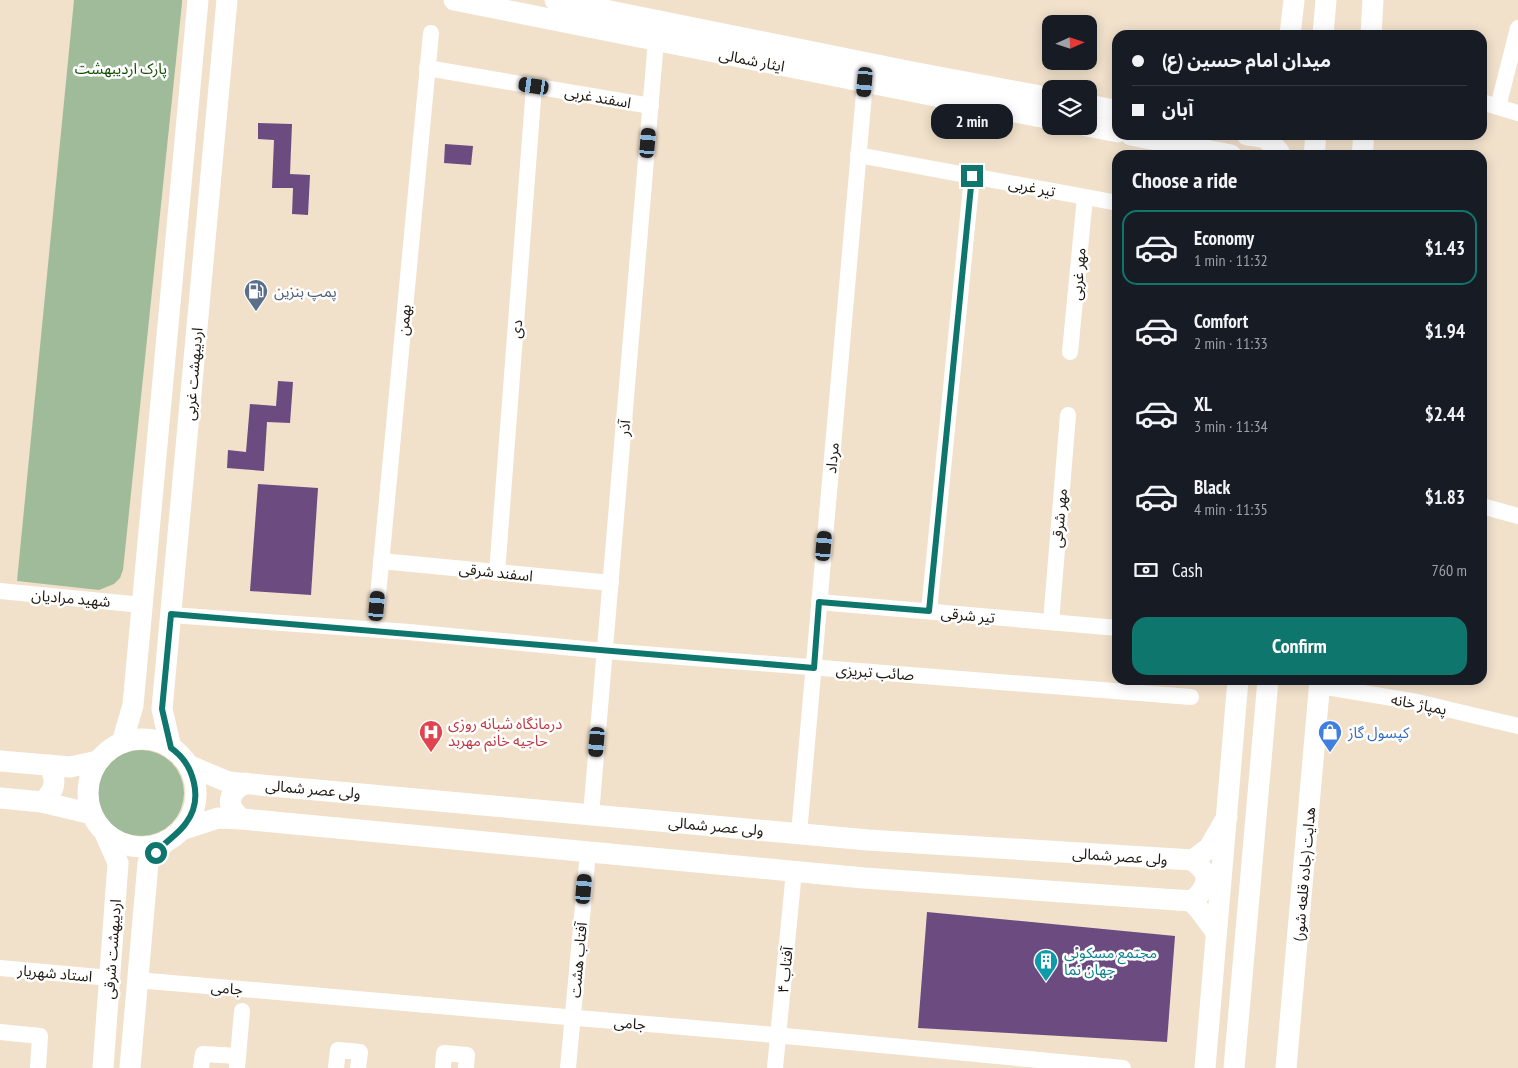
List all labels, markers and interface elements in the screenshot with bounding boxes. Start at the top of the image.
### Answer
north arrow [1042,15,1098,70]
map controls [1042,15,1097,135]
street label: ایثار شمالی [718,44,786,76]
text: میدان امام حسین (ع) [1162,48,1331,72]
park label: پارک اردیبهشت [75,59,167,79]
car [856,66,873,98]
car [518,76,549,96]
button: layers [1042,80,1097,135]
street label: اسفند غربی [563,82,633,112]
text: آبان [1162,97,1193,121]
callout: 2 min [931,104,1013,138]
text: 2 min [956,111,988,131]
car [639,127,656,159]
route end [961,165,983,187]
text: Choose a ride [1132,166,1237,194]
street label: تیر غربی [1007,173,1057,201]
icon: car [1134,225,1179,270]
text: Economy [1194,226,1254,250]
text: $1.43 [1425,236,1465,260]
street label: مهر غربی [1066,247,1090,301]
text: 1 min · 11:32 [1194,250,1268,270]
fuel station icon: پمپ بنزین [243,278,269,312]
place label: پمپ بنزین [274,282,337,302]
street label: بهمن [393,304,415,336]
icon: car [1134,308,1179,353]
text: Comfort [1194,309,1248,333]
street label: دی [506,319,526,339]
text: $1.94 [1425,319,1465,343]
street label: اردیبهشت غربی [179,327,207,421]
text: 2 min · 11:33 [1194,333,1268,353]
icon: car [1134,391,1179,436]
text: XL [1194,392,1212,416]
text: $2.44 [1425,402,1465,426]
text: 3 min · 11:34 [1194,416,1268,436]
street label: آذر [614,418,634,438]
street label: مرداد [821,442,843,474]
icon: car [1134,474,1179,519]
text: Black [1194,475,1230,499]
text: $1.83 [1425,485,1465,509]
street label: مهر شرقی [1047,487,1071,549]
text: 4 min · 11:35 [1194,499,1268,519]
car [815,530,832,562]
icon: cash [1132,556,1160,584]
text: Cash [1172,558,1203,582]
street label: اسفند شرقی [458,559,534,585]
text: 760 m [1432,560,1467,580]
street label: شهید مرادیان [31,585,112,611]
car [368,590,385,622]
street label: تیر شرقی [940,603,996,627]
button: Confirm [1132,617,1467,675]
street label: صائب تبریزی [835,660,915,684]
street label: پمپاژ خانه [1389,689,1448,720]
place label: درمانگاه شبانه‌ روزی حاجیه‌ خانم مهربد [448,714,562,752]
hospital icon: درمانگاه شبانه‌ روزی حاجیه‌ خانم مهربد [418,719,444,753]
shop icon: کپسول گاز [1317,719,1343,753]
place label: کپسول گاز [1347,723,1410,743]
car [588,726,605,758]
street label: ولی عصر شمالی [265,775,361,803]
street label: هدایت (جاده قلعه شور) [1289,806,1319,942]
street label: ولی عصر شمالی [668,812,764,840]
route start [145,842,167,864]
street label: ولی عصر شمالی [1072,843,1168,869]
car [575,873,592,905]
street label: اردیبهشت شرقی [99,898,125,1000]
street label: آفتاب هشت [565,921,591,999]
place label: مجتمع مسکونی جهان نما [1064,943,1157,979]
street label: آفتاب ۴ [773,945,797,994]
building icon: مجتمع مسکونی جهان نما [1033,948,1059,982]
street label: استاد شهریار [16,960,93,986]
street label: جامی [210,977,244,999]
street label: جامی [613,1012,647,1034]

